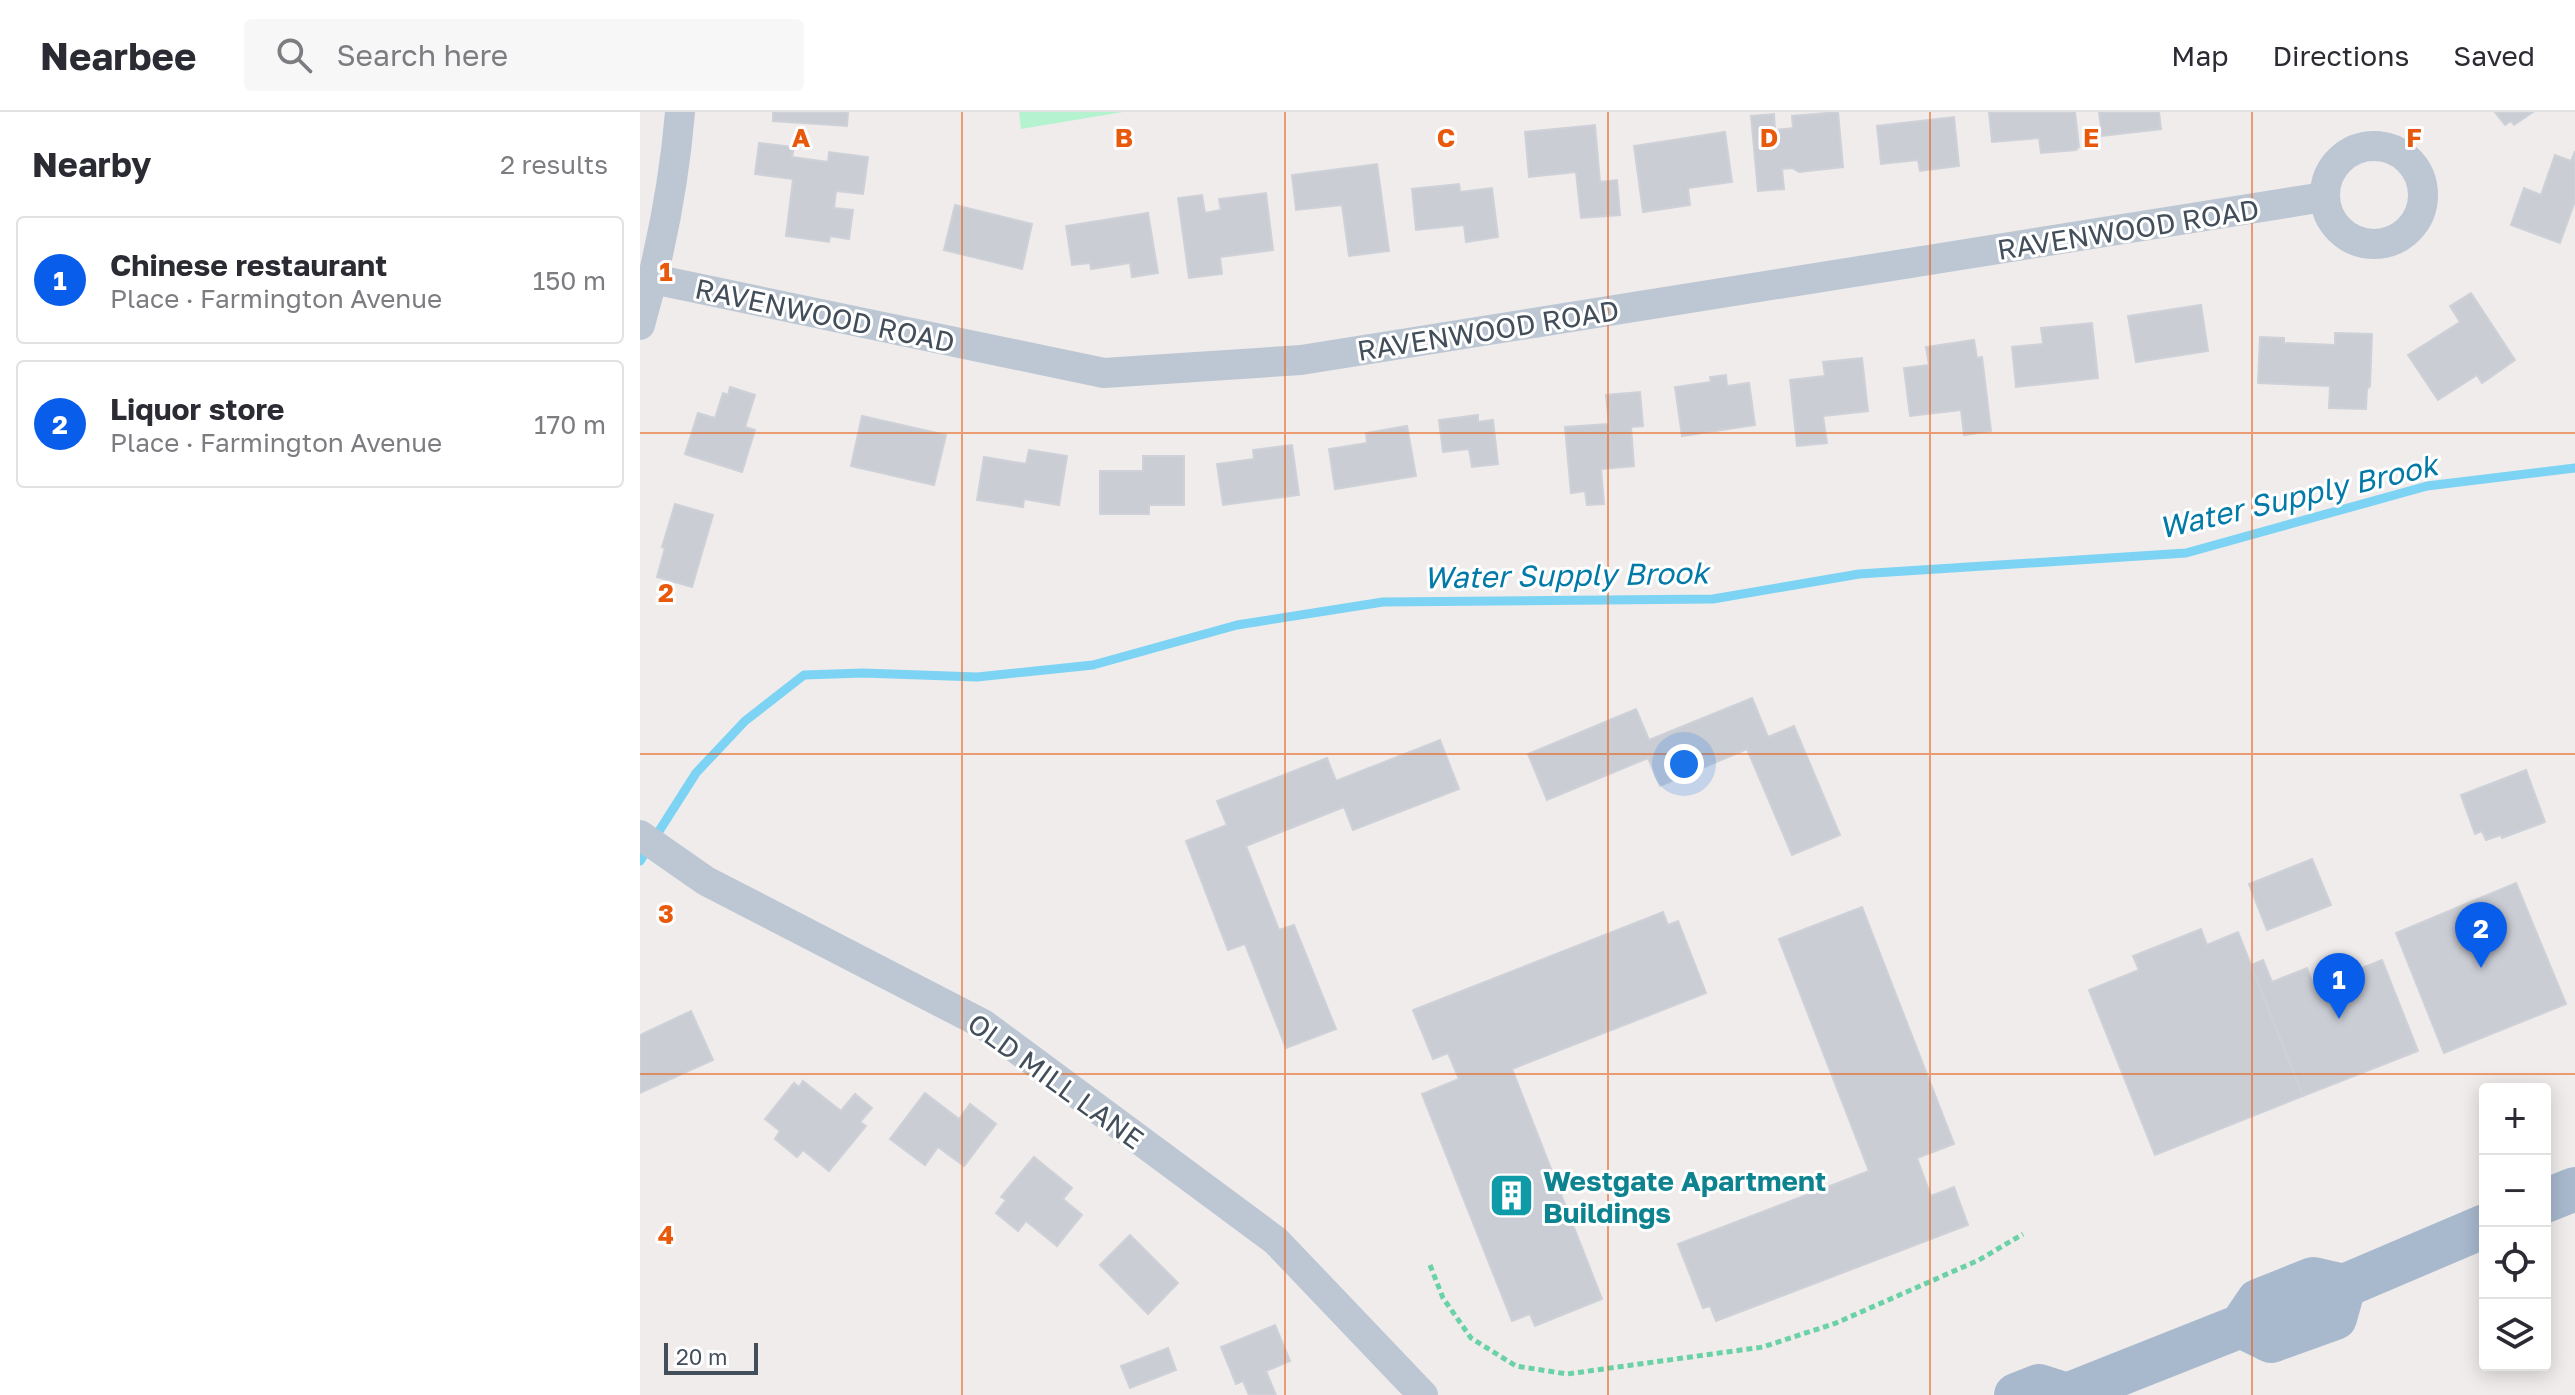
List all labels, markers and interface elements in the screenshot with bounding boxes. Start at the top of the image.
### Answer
search box [244,19,804,91]
text: Nearbee [40,33,196,78]
icon: search [272,33,316,77]
text: Search here [336,37,508,73]
text: Map [2171,39,2228,72]
text: Directions [2272,39,2409,72]
text: Saved [2453,39,2535,72]
text: A [792,122,811,153]
text: B [1115,122,1133,153]
text: C [1437,122,1455,153]
text: D [1760,122,1778,153]
text: E [2083,122,2099,153]
text: F [2406,122,2422,153]
text: Nearby [32,144,152,184]
text: 2 results [500,149,608,180]
street label: RAVENWOOD ROAD [1995,192,2261,266]
text: Chinese restaurant [110,247,387,283]
text: 1 [659,256,673,287]
text: 1 [53,265,67,296]
text: 150 m [533,265,606,296]
street label: RAVENWOOD ROAD [692,271,958,359]
text: Place · Farmington Avenue [110,283,442,314]
street label: RAVENWOOD ROAD [1355,293,1621,367]
text: Liquor store [110,391,284,427]
text: 2 [52,409,68,440]
text: 170 m [534,409,606,440]
text: Place · Farmington Avenue [110,427,442,458]
water label: Water Supply Brook [2155,446,2444,546]
water label: Water Supply Brook [1423,554,1712,595]
text: 2 [658,577,674,608]
your location [1664,744,1704,784]
text: 3 [658,898,674,929]
pin: 2 [2455,902,2507,968]
pin: 1 [2313,953,2365,1019]
street label: OLD MILL LANE [962,1006,1150,1156]
map controls [2479,1083,2551,1371]
button: + [2479,1083,2551,1155]
button: − [2479,1155,2551,1227]
place label: Westgate Apartment Buildings [1543,1164,1826,1229]
building icon: Westgate Apartment Buildings [1488,1172,1536,1220]
text: 4 [658,1219,674,1250]
button: locate [2479,1227,2551,1299]
button: layers [2479,1299,2551,1371]
scale bar [664,1339,758,1375]
text: 20 m [676,1343,727,1370]

